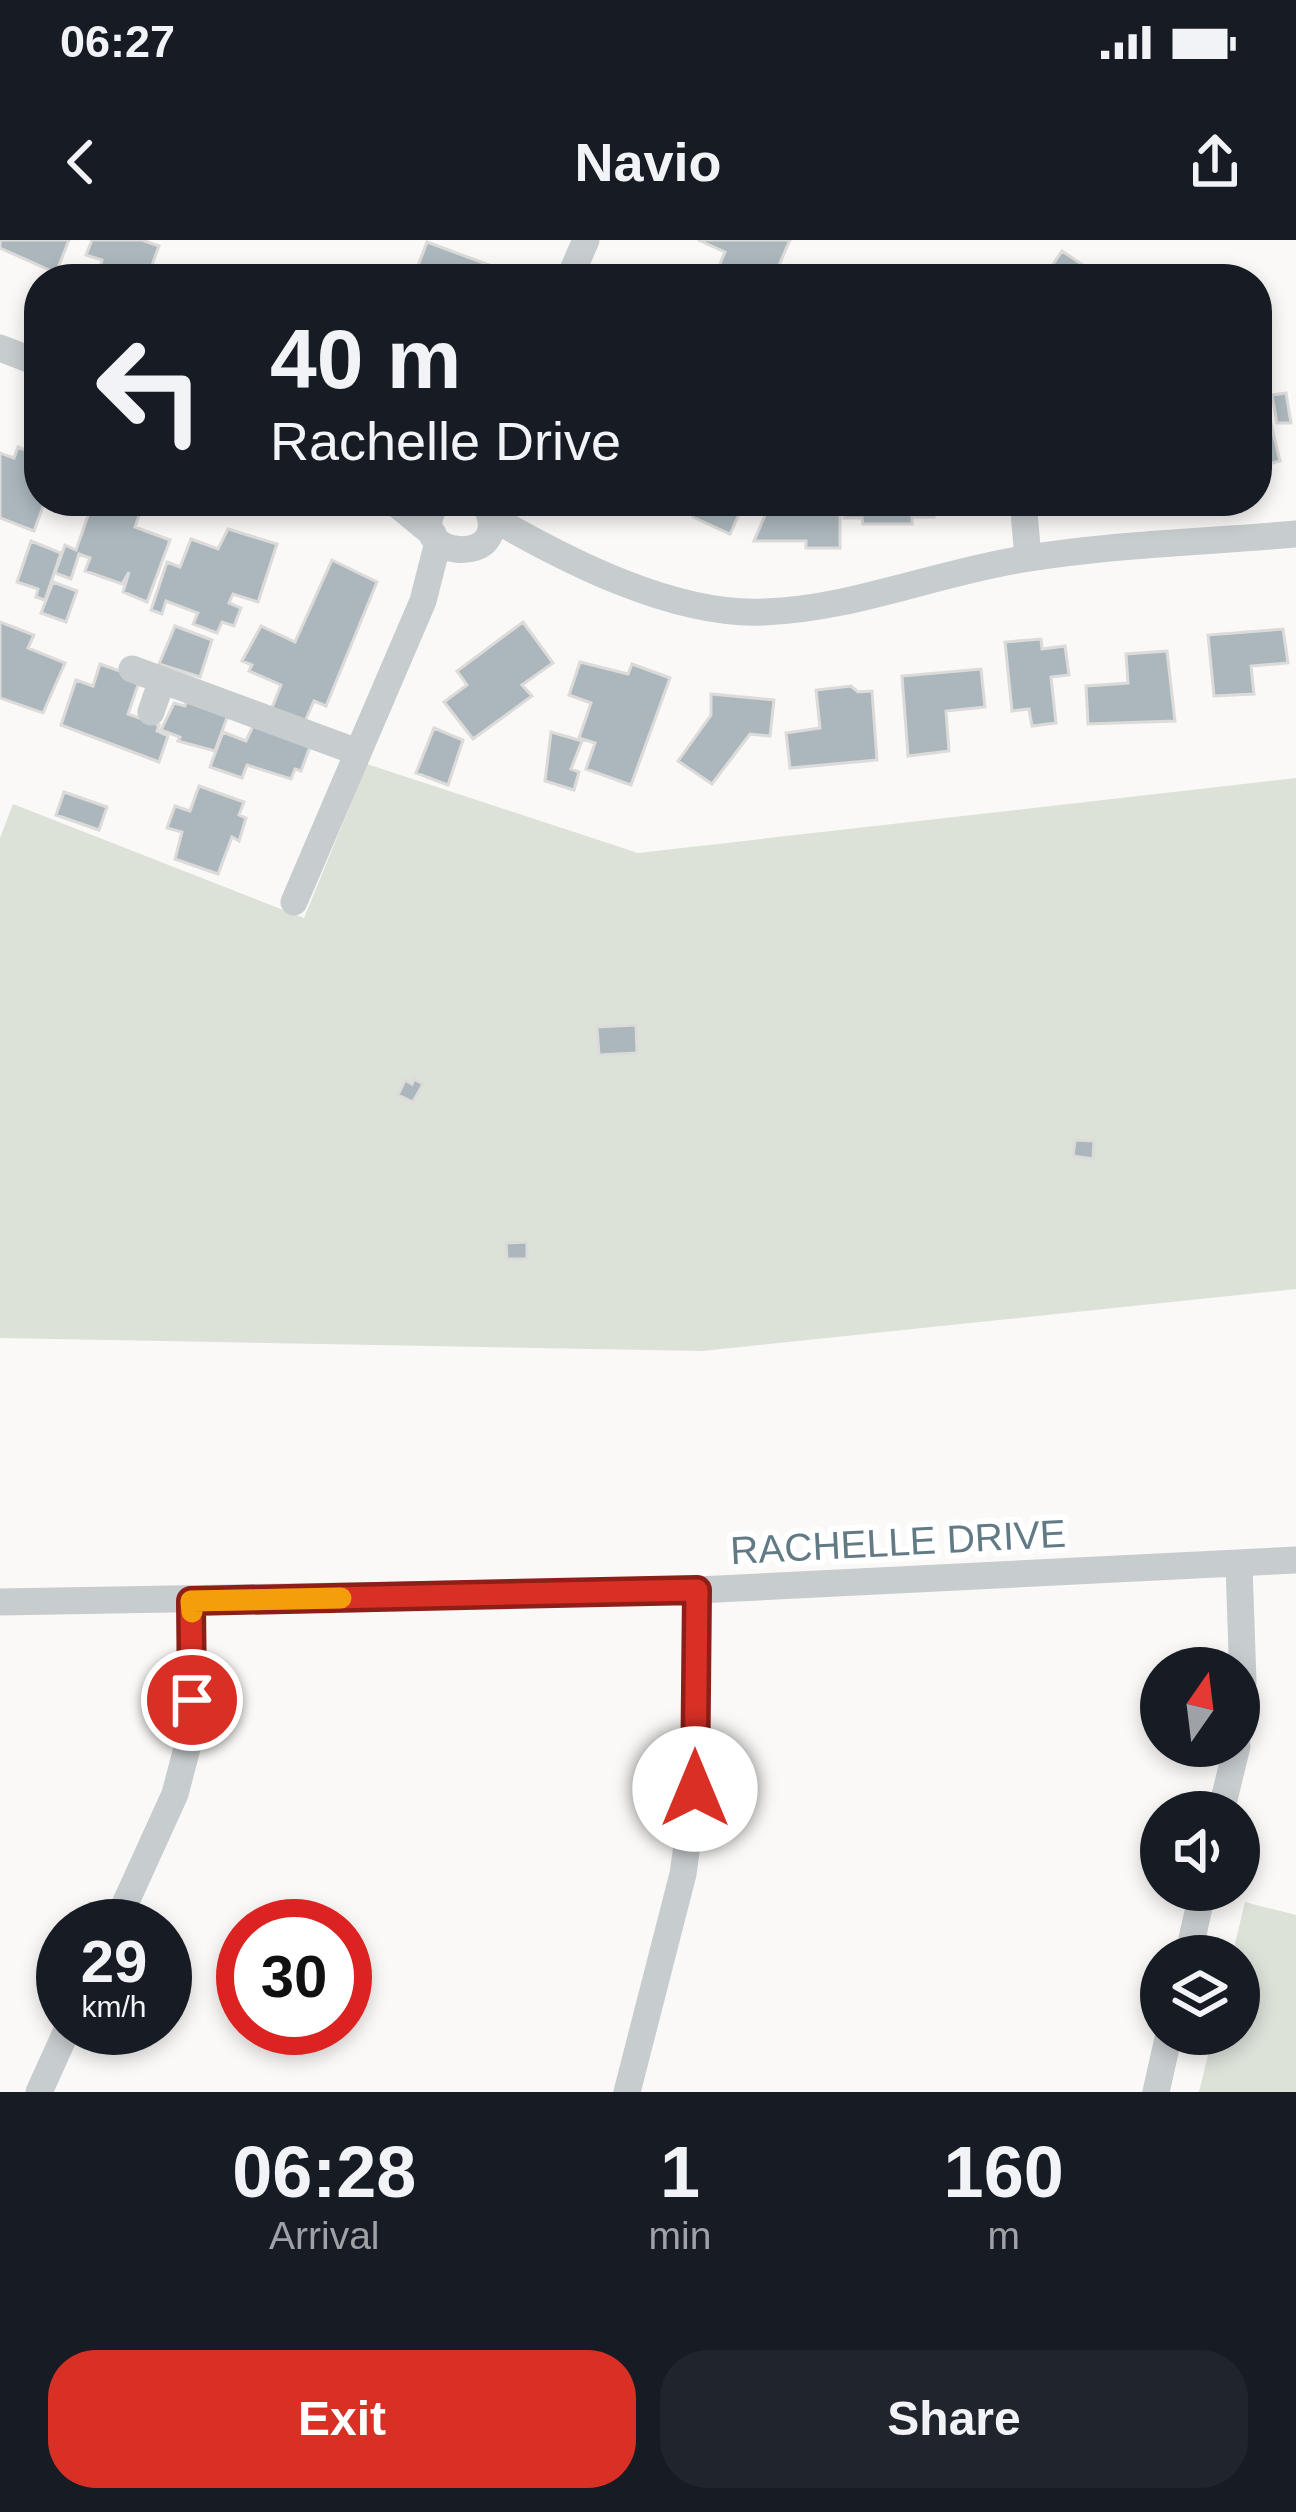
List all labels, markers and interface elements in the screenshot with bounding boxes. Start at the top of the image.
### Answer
text: 06:27 [60,16,175,67]
icon: back [48,129,114,195]
icon: share [1182,129,1248,195]
text: Navio [574,132,722,192]
icon: left [72,312,228,468]
text: 40 m [270,312,461,406]
text: Rachelle Drive [270,411,621,471]
street label: RACHELLE DRIVE [729,1512,1067,1572]
north arrow [1140,1647,1260,1767]
map controls [1140,1647,1260,2055]
pin [141,1649,243,1751]
icon: arrive [159,1667,225,1733]
position arrow [632,1726,758,1852]
button: sound [1140,1791,1260,1911]
speed limit sign: 30 [216,1899,372,2055]
text: 29 [81,1928,147,1995]
button: layers [1140,1935,1260,2055]
text: km/h [81,1990,147,2023]
text: 06:28 [232,2132,416,2212]
text: 1 [660,2132,700,2212]
text: 160 [944,2132,1064,2212]
text: Arrival [269,2214,380,2257]
text: min [649,2214,711,2257]
text: m [987,2214,1020,2257]
button: Exit [48,2350,636,2488]
button: Share [660,2350,1248,2488]

